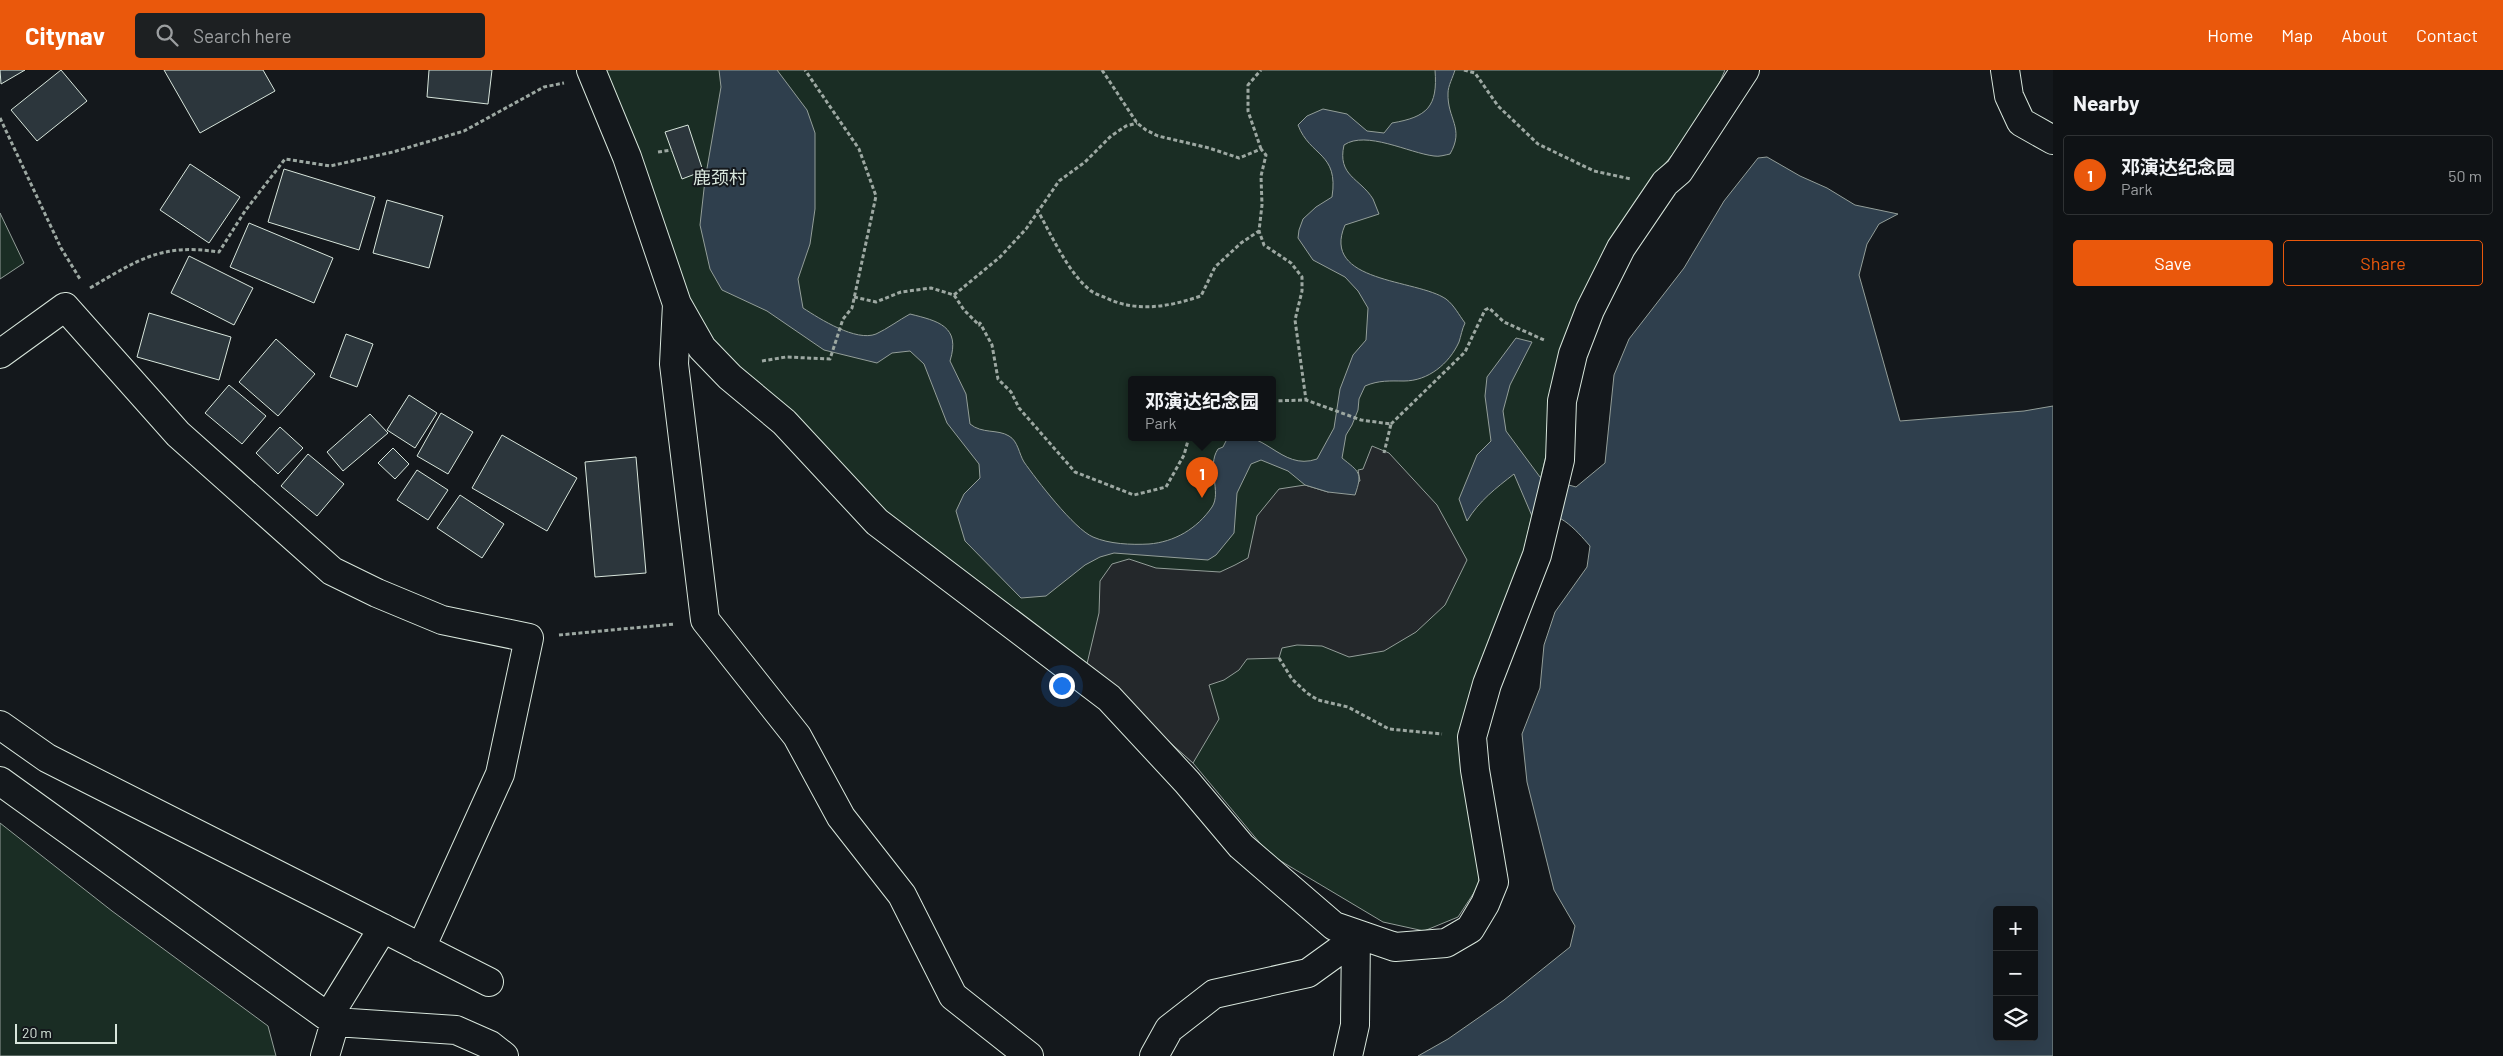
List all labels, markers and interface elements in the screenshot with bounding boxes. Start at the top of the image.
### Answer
search box [135,13,485,58]
text: Citynav [25,21,105,50]
icon: search [153,21,181,49]
text: Search here [193,24,292,47]
text: Home [2207,24,2253,46]
text: Map [2281,24,2313,46]
text: About [2341,24,2388,46]
text: Contact [2416,24,2478,46]
text: Nearby [2073,90,2139,115]
text: 邓演达纪念园 [2121,155,2235,178]
district label: 鹿颈村 [693,166,747,188]
text: 1 [2087,166,2093,185]
text: 50 m [2448,166,2482,185]
text: Park [2121,179,2152,198]
button: Save [2073,240,2273,286]
button: Share [2283,240,2483,286]
popup [1128,376,1276,441]
text: 邓演达纪念园 [1145,389,1259,412]
text: Park [1145,413,1176,432]
pin: 1 [1186,457,1218,498]
your location [1049,673,1075,699]
map controls [1993,906,2038,1041]
button: + [1993,906,2038,951]
button: − [1993,951,2038,996]
button: layers [1993,996,2038,1041]
scale bar [15,1021,118,1044]
text: 20 m [22,1024,52,1041]

